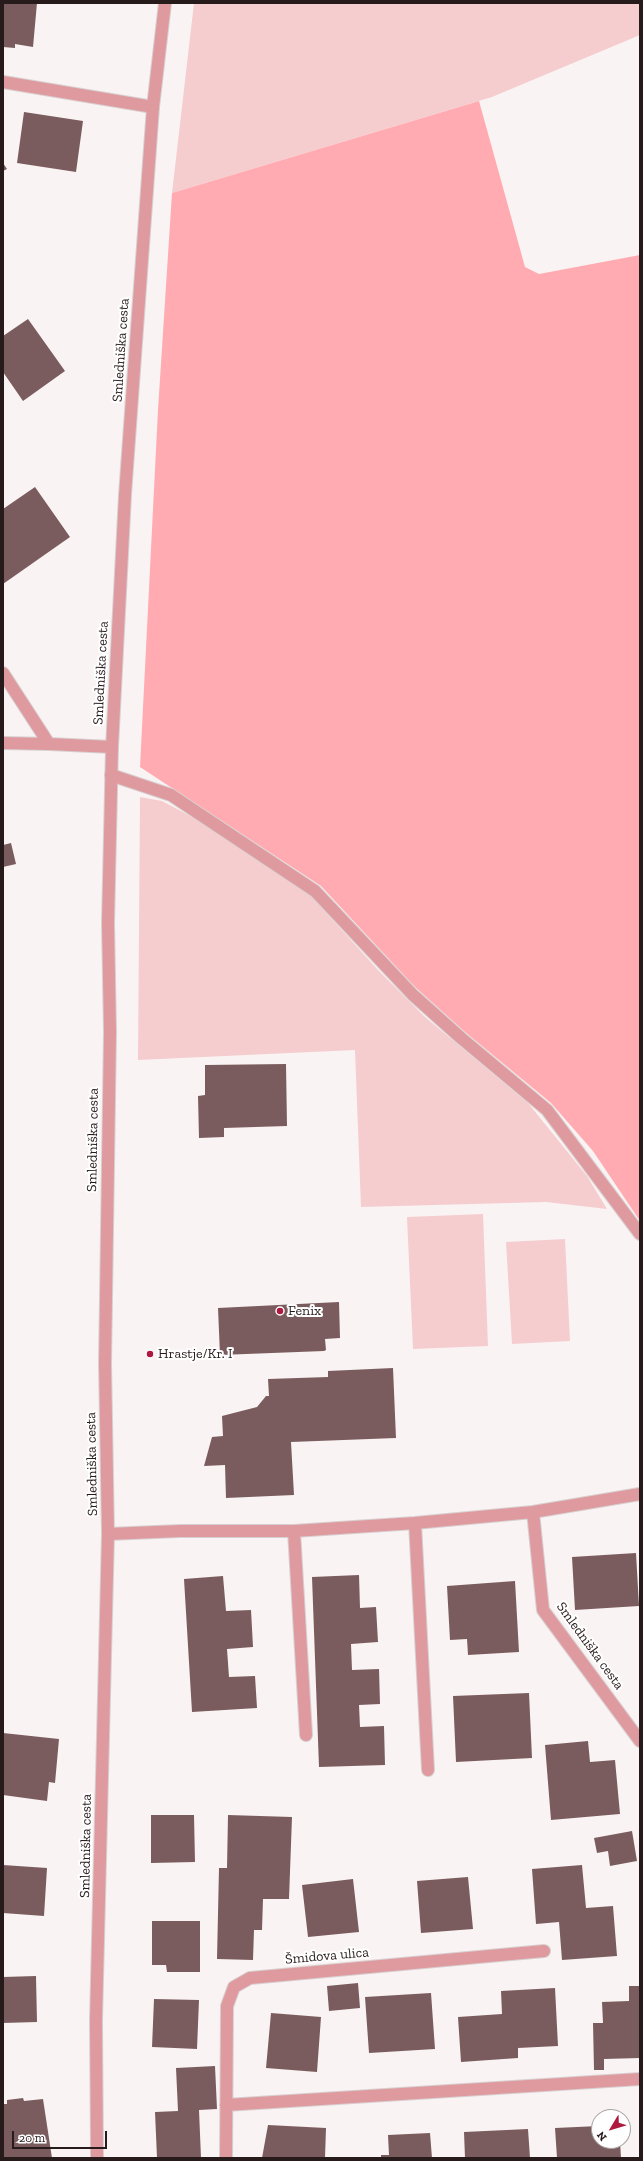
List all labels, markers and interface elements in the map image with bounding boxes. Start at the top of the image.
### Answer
street label: Smledniška cesta [109,298,133,402]
street label: Smledniška cesta [90,621,112,725]
street label: Smledniška cesta [84,1088,102,1192]
place label: Fenix [288,1303,321,1319]
marker: Fenix [275,1306,285,1316]
place label: Hrastje/Kr. I [158,1346,232,1362]
marker: Hrastje/Kr. I [145,1349,155,1359]
street label: Smledniška cesta [83,1412,101,1516]
street label: Smledniška cesta [553,1599,627,1693]
street label: Smledniška cesta [77,1794,95,1898]
street label: Šmidova ulica [284,1944,370,1968]
north arrow [591,2109,631,2149]
scale bar [14,2123,109,2149]
text: N [594,2129,610,2143]
text: 20 m [19,2131,45,2145]

